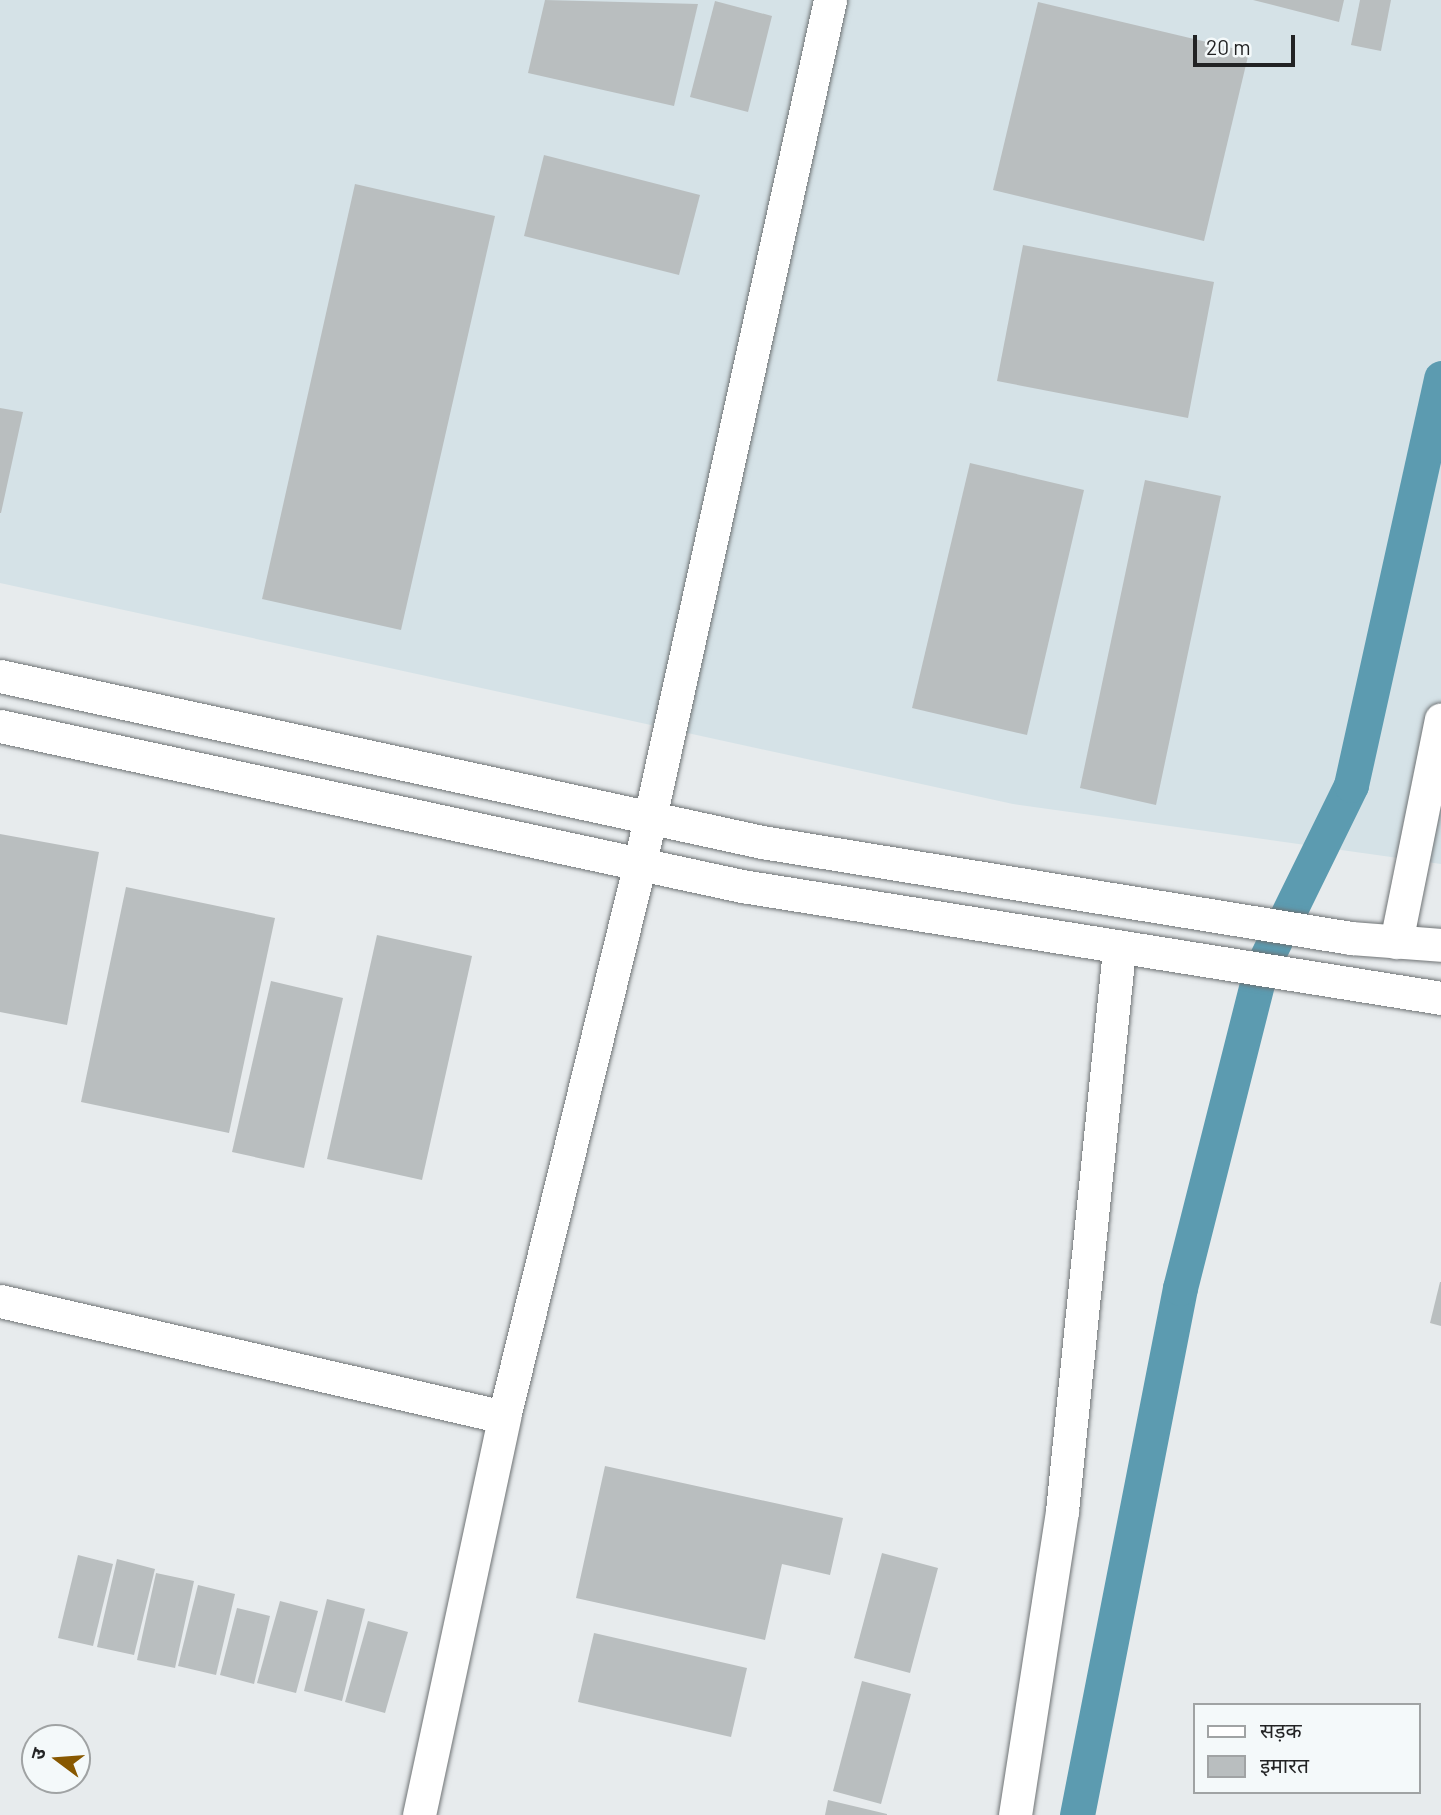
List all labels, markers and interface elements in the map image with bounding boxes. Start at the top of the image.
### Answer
scale bar [1196,21,1298,65]
text: 20 m [1206,34,1251,59]
legend [1192,1703,1420,1794]
text: सड़क [1260,1717,1302,1742]
north arrow [21,1724,91,1794]
text: उ [25,1745,50,1762]
text: इमारत [1260,1752,1309,1777]

